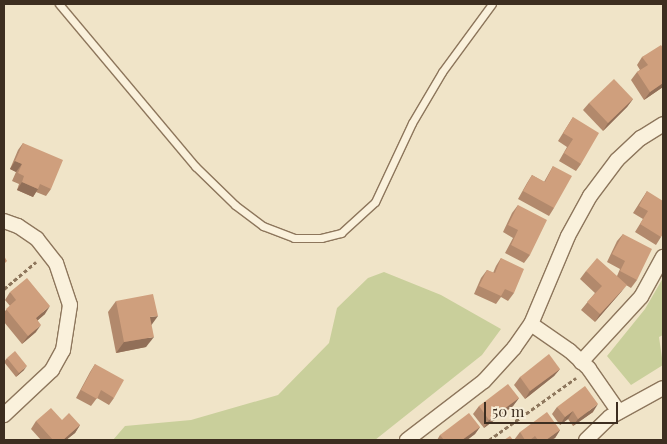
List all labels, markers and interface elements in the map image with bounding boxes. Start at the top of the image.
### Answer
scale bar [487,392,621,424]
text: 50 m [492,401,524,421]

